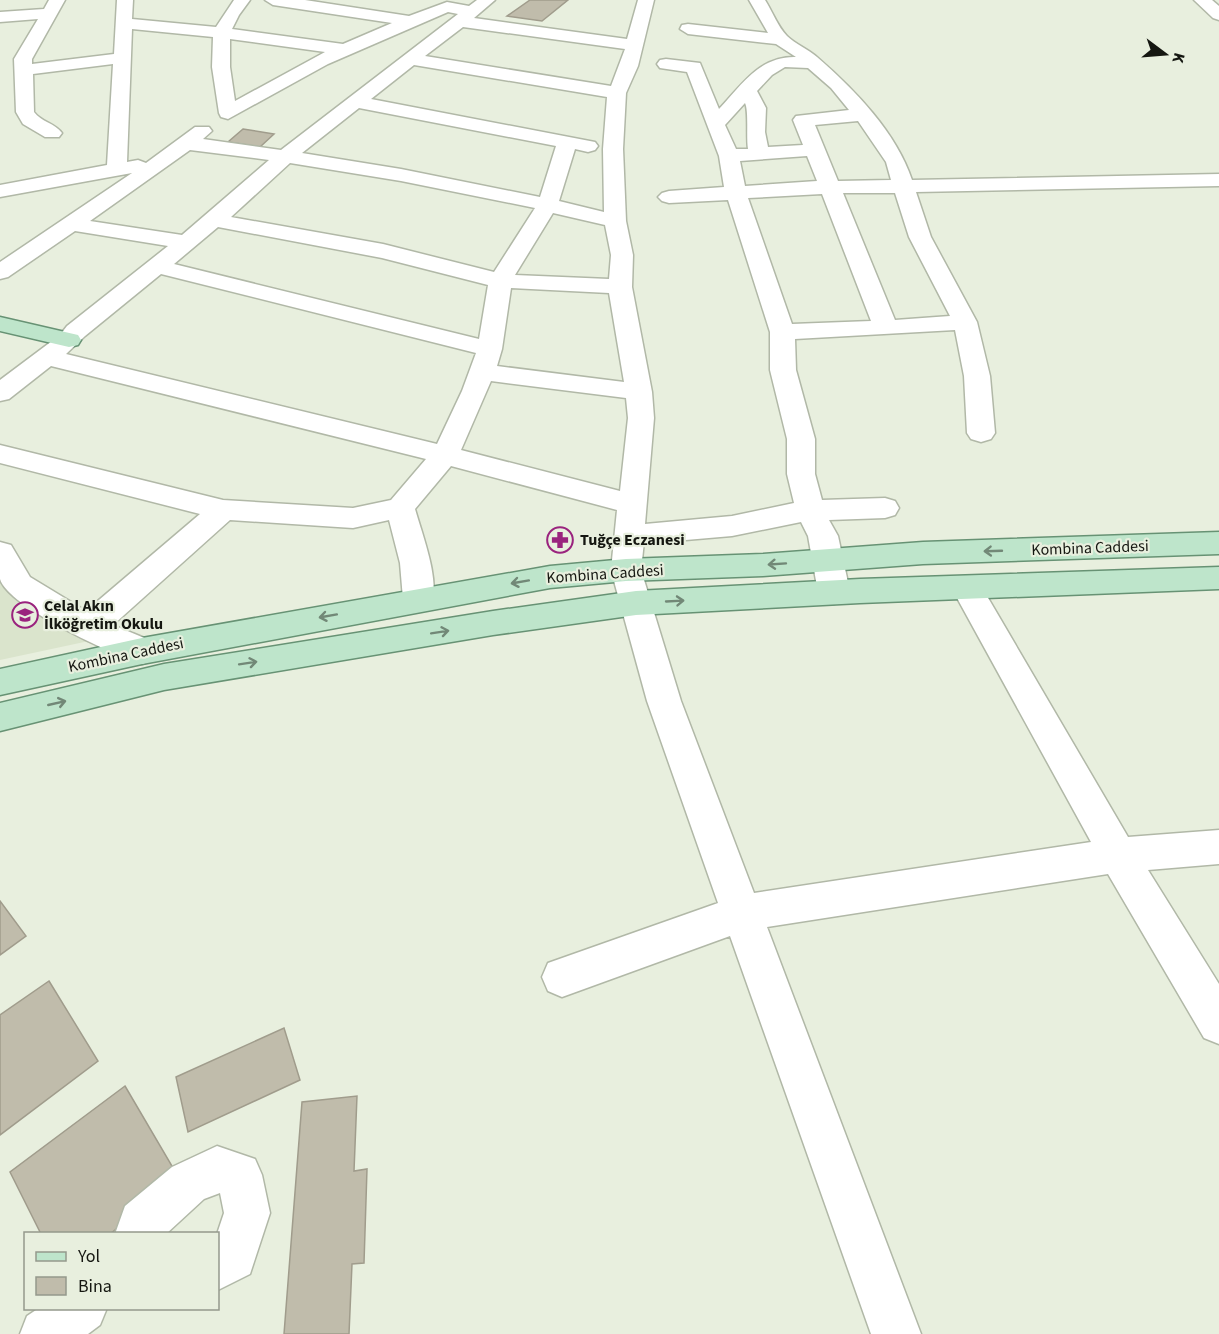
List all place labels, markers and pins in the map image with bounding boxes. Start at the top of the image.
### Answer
pharmacy icon: Tuğçe Eczanesi [545,525,575,555]
place label: Tuğçe Eczanesi [580,529,685,551]
place label: Celal Akın İlköğretim Okulu [44,595,163,635]
school or university icon: Celal Akın İlköğretim Okulu [10,600,40,630]

